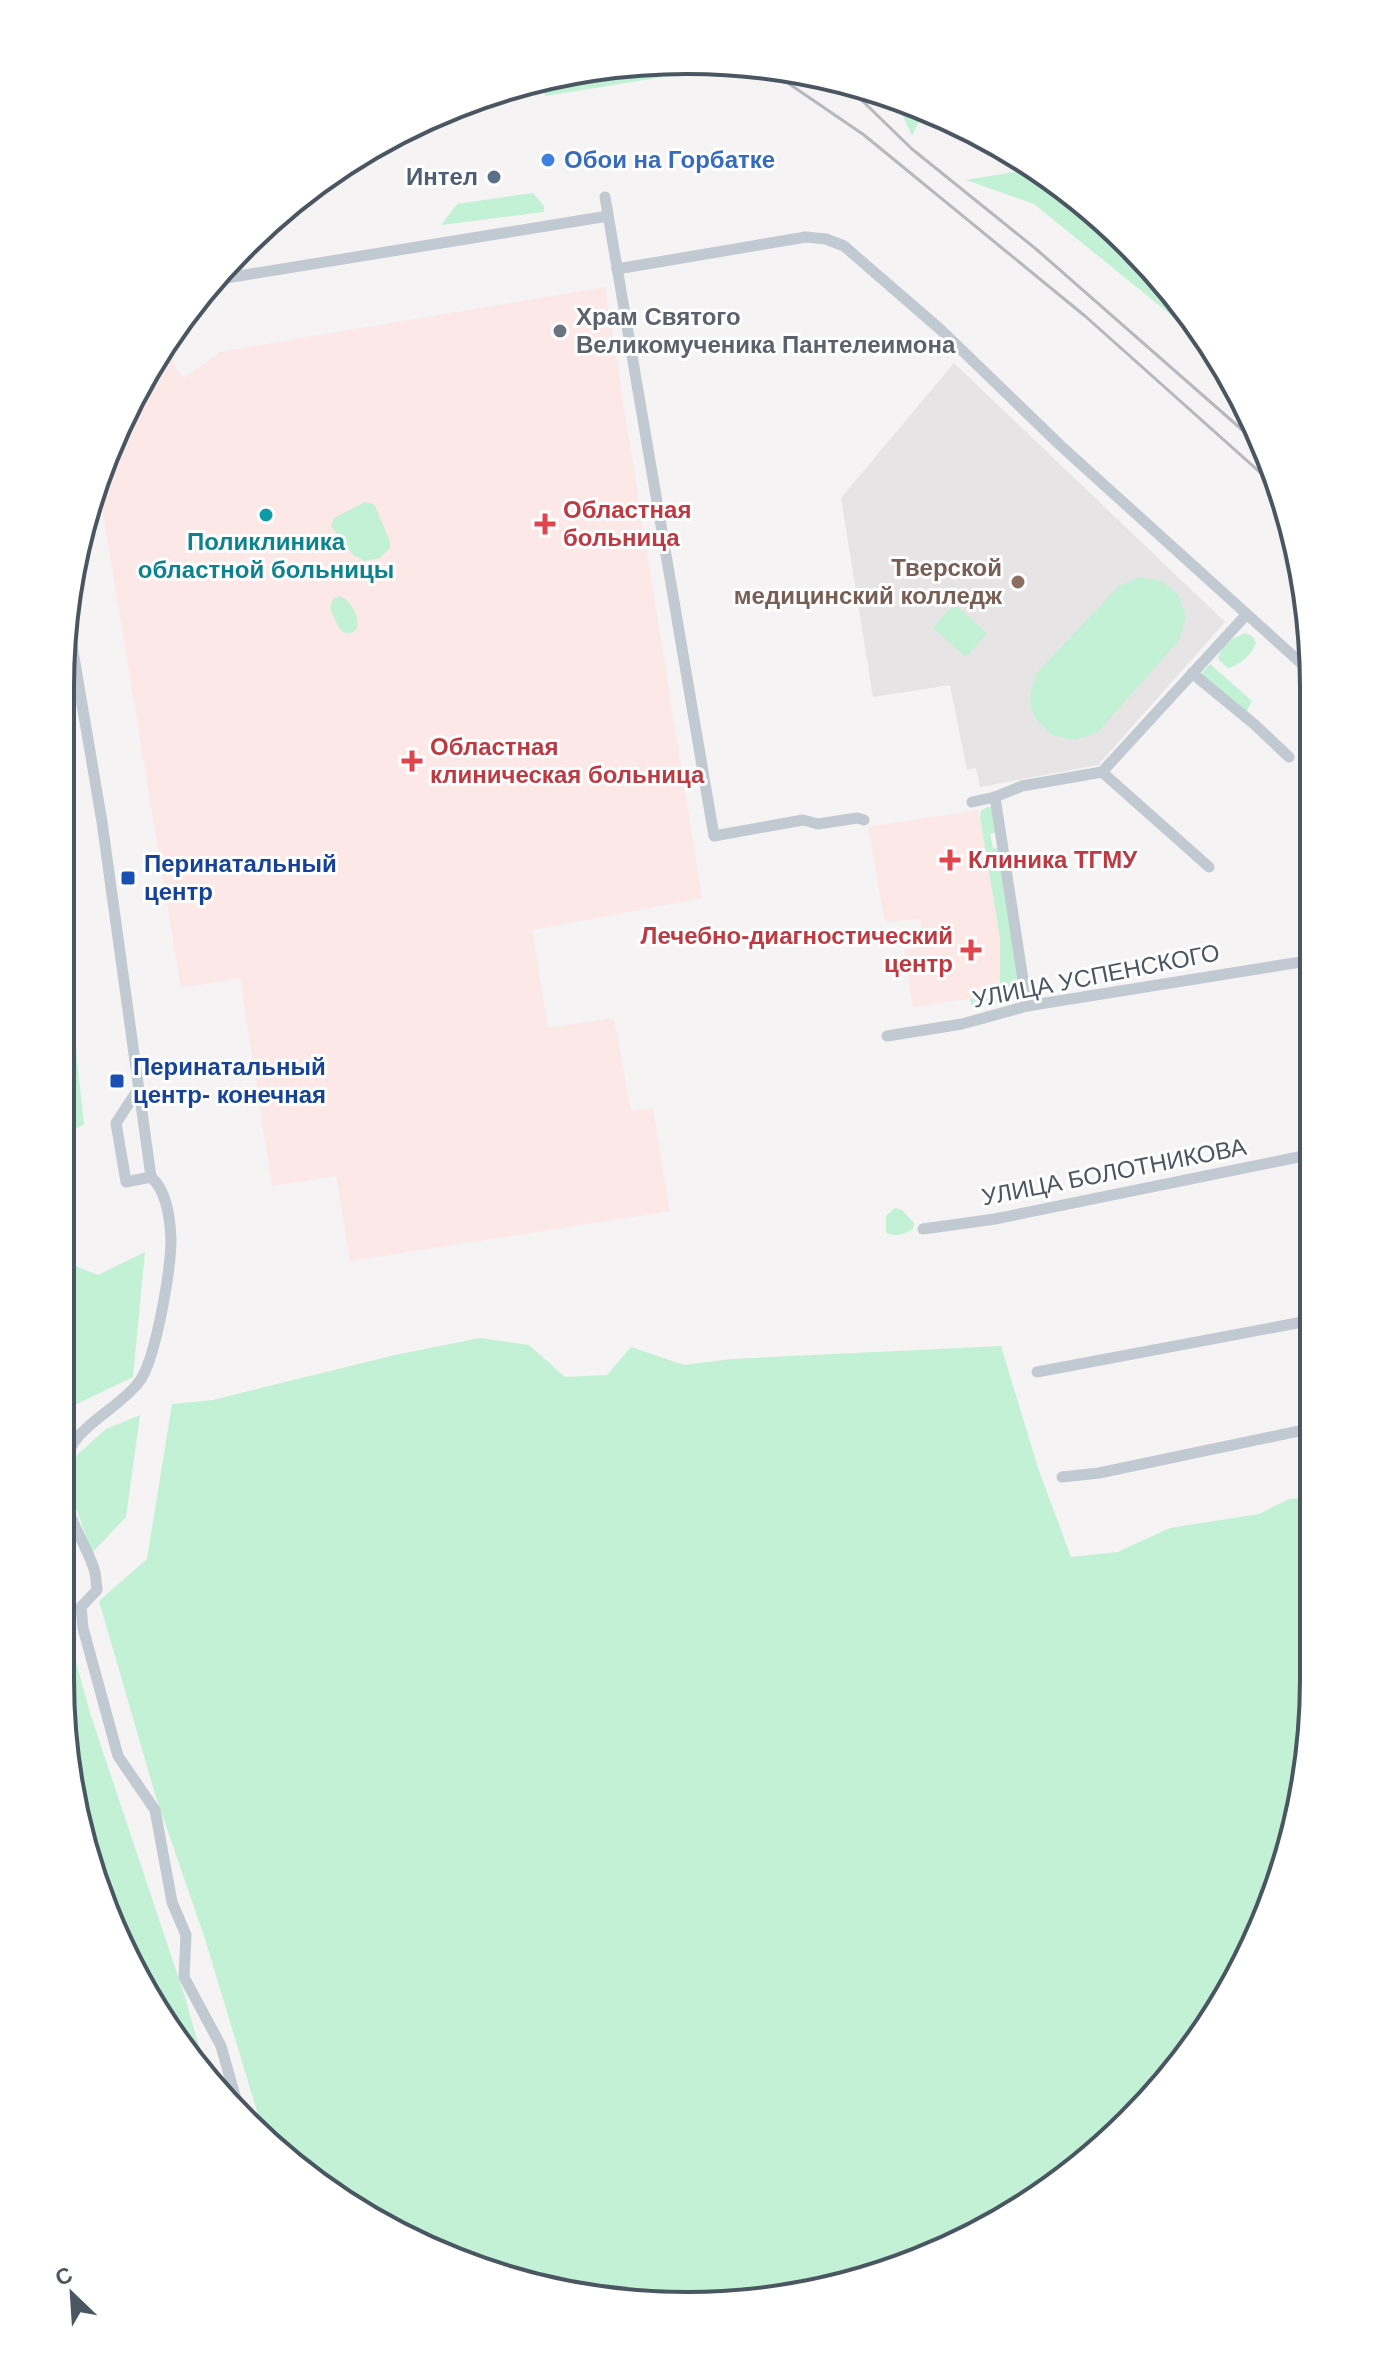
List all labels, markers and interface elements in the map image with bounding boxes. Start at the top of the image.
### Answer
place label: Обои на Горбатке [564,146,775,173]
marker: Обои на Горбатке [539,151,557,169]
place label: Интел [406,163,478,190]
marker: Интел [485,168,503,186]
place label: Храм Святого Великомученика Пантелеимона [576,303,956,358]
marker: Храм Святого Великомученика Пантелеимона [551,322,569,340]
place label: Областная больница [563,496,691,551]
marker: Поликлиника областной больницы [257,506,275,524]
marker: Областная больница [534,513,556,535]
place label: Поликлиника областной больницы [138,528,394,583]
place label: Тверской медицинский колледж [734,554,1003,609]
marker: Тверской медицинский колледж [1009,573,1027,591]
place label: Областная клиническая больница [430,733,705,788]
marker: Областная клиническая больница [401,750,423,772]
place label: Клиника ТГМУ [968,846,1138,873]
marker: Клиника ТГМУ [939,849,961,871]
place label: Перинатальный центр [144,850,337,905]
marker: Перинатальный центр [119,869,137,887]
place label: Лечебно-диагностический центр [641,922,953,977]
street label: УЛИЦА УСПЕНСКОГО [970,938,1222,1013]
marker: Лечебно-диагностический центр [960,939,982,961]
place label: Перинатальный центр- конечная [133,1053,326,1108]
marker: Перинатальный центр- конечная [108,1072,126,1090]
street label: УЛИЦА БОЛОТНИКОВА [979,1133,1249,1210]
north arrow [32,2254,112,2334]
text: С [51,2262,76,2291]

